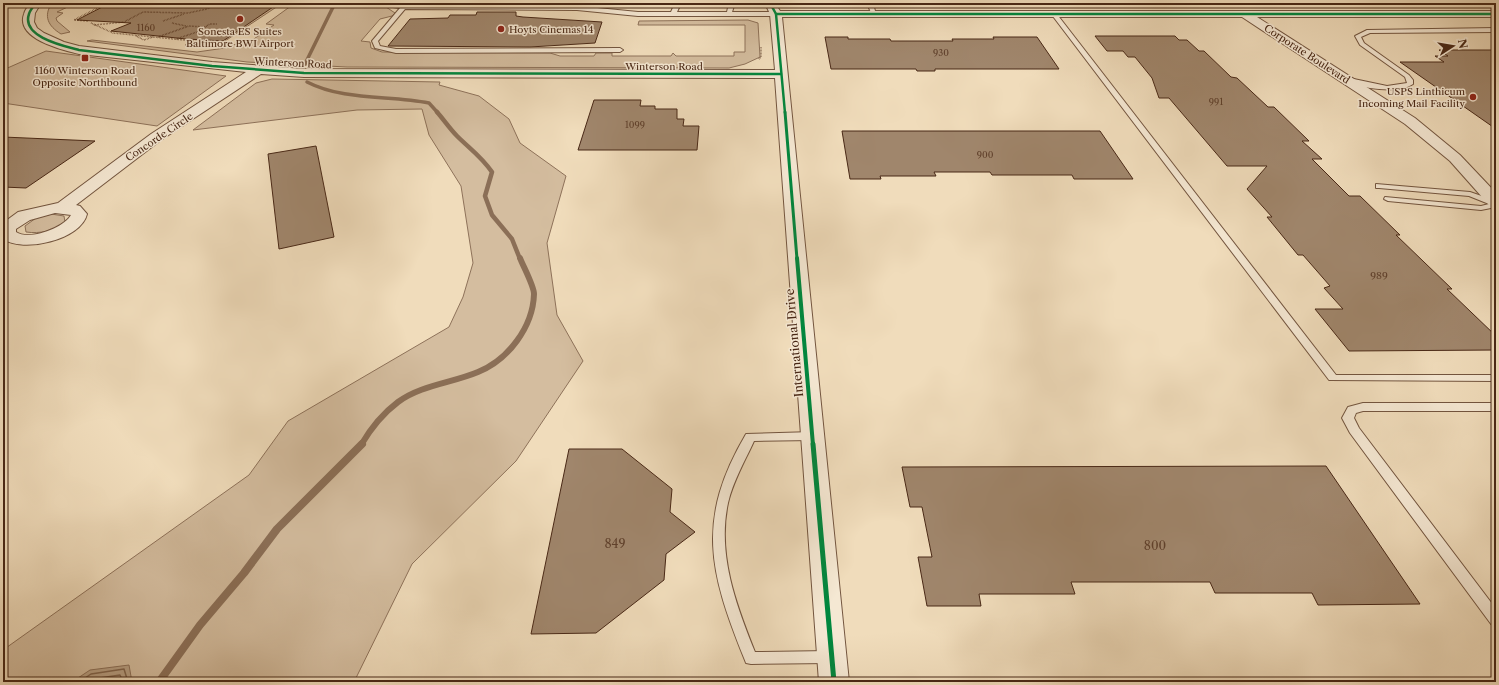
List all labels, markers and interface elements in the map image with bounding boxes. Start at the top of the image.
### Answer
marker: Sonesta ES Suites Baltimore BWI Airport [235,14,245,24]
street label: Corporate Boulevard [1262,21,1352,87]
house number: 1160 [137,22,156,33]
place label: Hoyts Cinemas 14 [509,23,594,36]
marker: Hoyts Cinemas 14 [496,24,506,34]
place label: Sonesta ES Suites Baltimore BWI Airport [186,25,294,50]
north arrow [1433,26,1473,66]
text: N [1455,38,1471,50]
house number: 930 [933,47,949,58]
marker: 1160 Winterson Road Opposite Northbound [80,53,90,63]
street label: Winterson Road [253,54,332,72]
street label: Winterson Road [624,60,703,73]
place label: 1160 Winterson Road Opposite Northbound [33,64,137,89]
place label: USPS Linthicum Incoming Mail Facility [1358,85,1466,110]
marker: USPS Linthicum Incoming Mail Facility [1468,92,1478,102]
house number: 991 [1209,96,1223,107]
street label: Concorde Circle [123,109,196,164]
house number: 1099 [625,119,645,130]
house number: 900 [977,149,994,160]
house number: 989 [1370,269,1388,282]
street label: International Drive [782,288,806,398]
house number: 849 [604,536,626,551]
house number: 800 [1144,538,1166,553]

